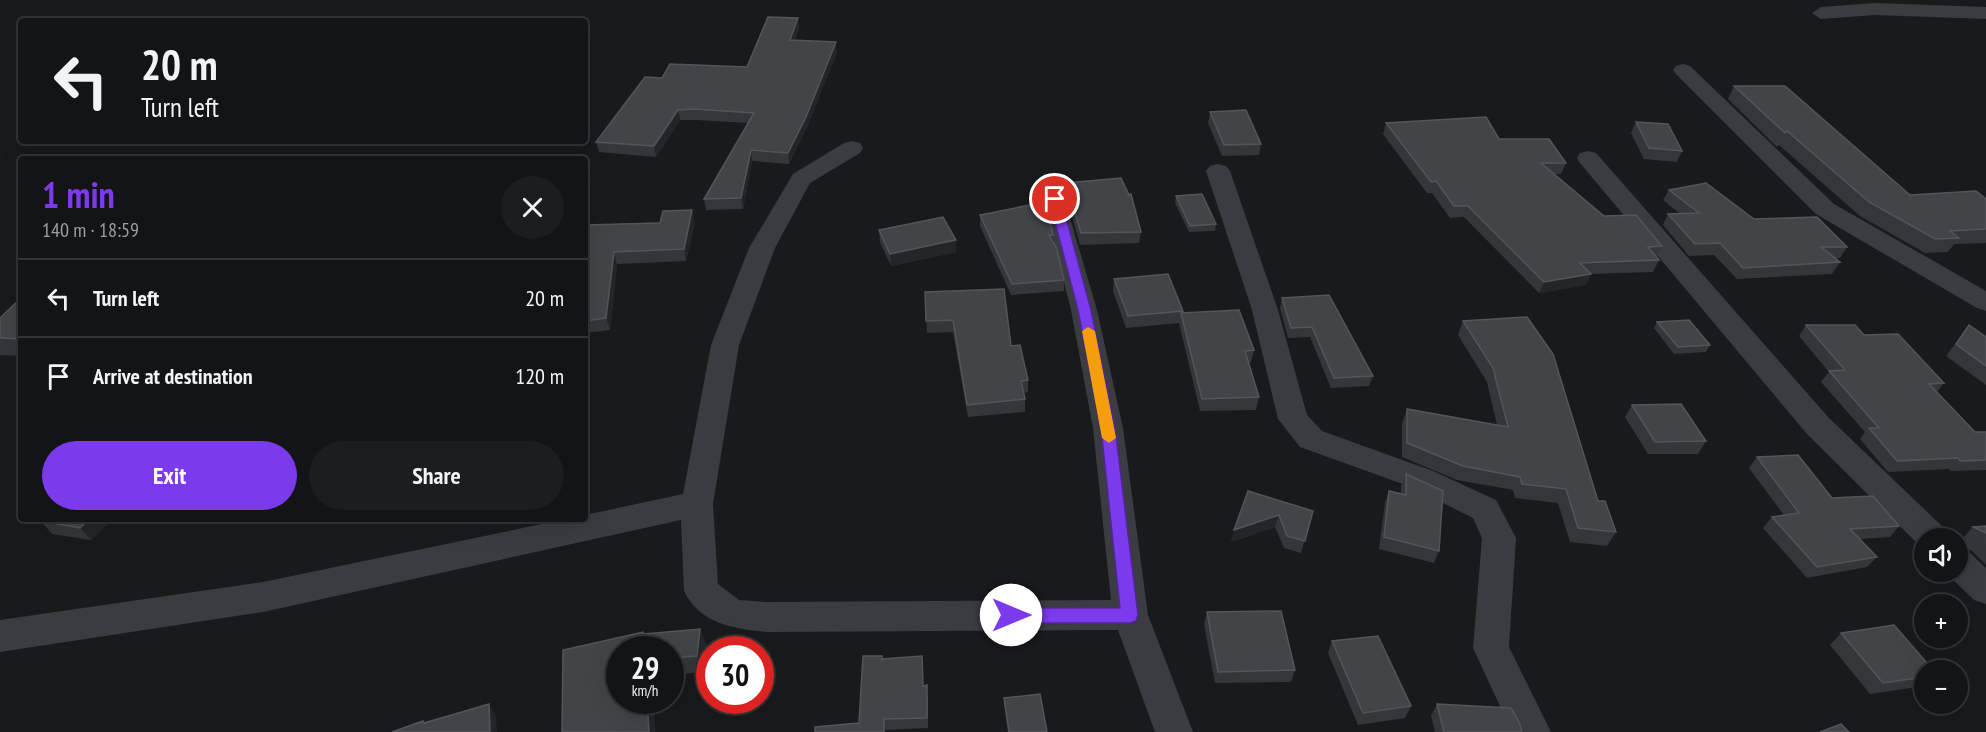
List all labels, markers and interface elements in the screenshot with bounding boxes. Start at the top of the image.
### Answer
text: 20 m [141,37,218,92]
icon: left [42,42,120,120]
text: Turn left [141,90,219,124]
text: 1 min [42,171,115,218]
pin [1029,173,1080,224]
button: close [501,176,564,239]
icon: arrive [1038,182,1071,215]
text: 140 m · 18:59 [42,217,139,243]
icon: left [42,282,75,315]
text: Turn left [93,284,159,312]
text: 20 m [525,284,564,312]
icon: arrive [42,360,75,393]
text: Arrive at destination [93,362,253,390]
text: 120 m [515,362,564,390]
button: Exit [42,441,297,510]
button: Share [309,441,564,510]
map controls [1914,528,1968,714]
button: sound [1914,528,1968,582]
position arrow [979,583,1043,647]
button: + [1914,594,1968,648]
speed limit sign: 30 [696,636,774,714]
text: 29 [631,648,659,687]
button: − [1914,660,1968,714]
text: km/h [632,681,658,700]

